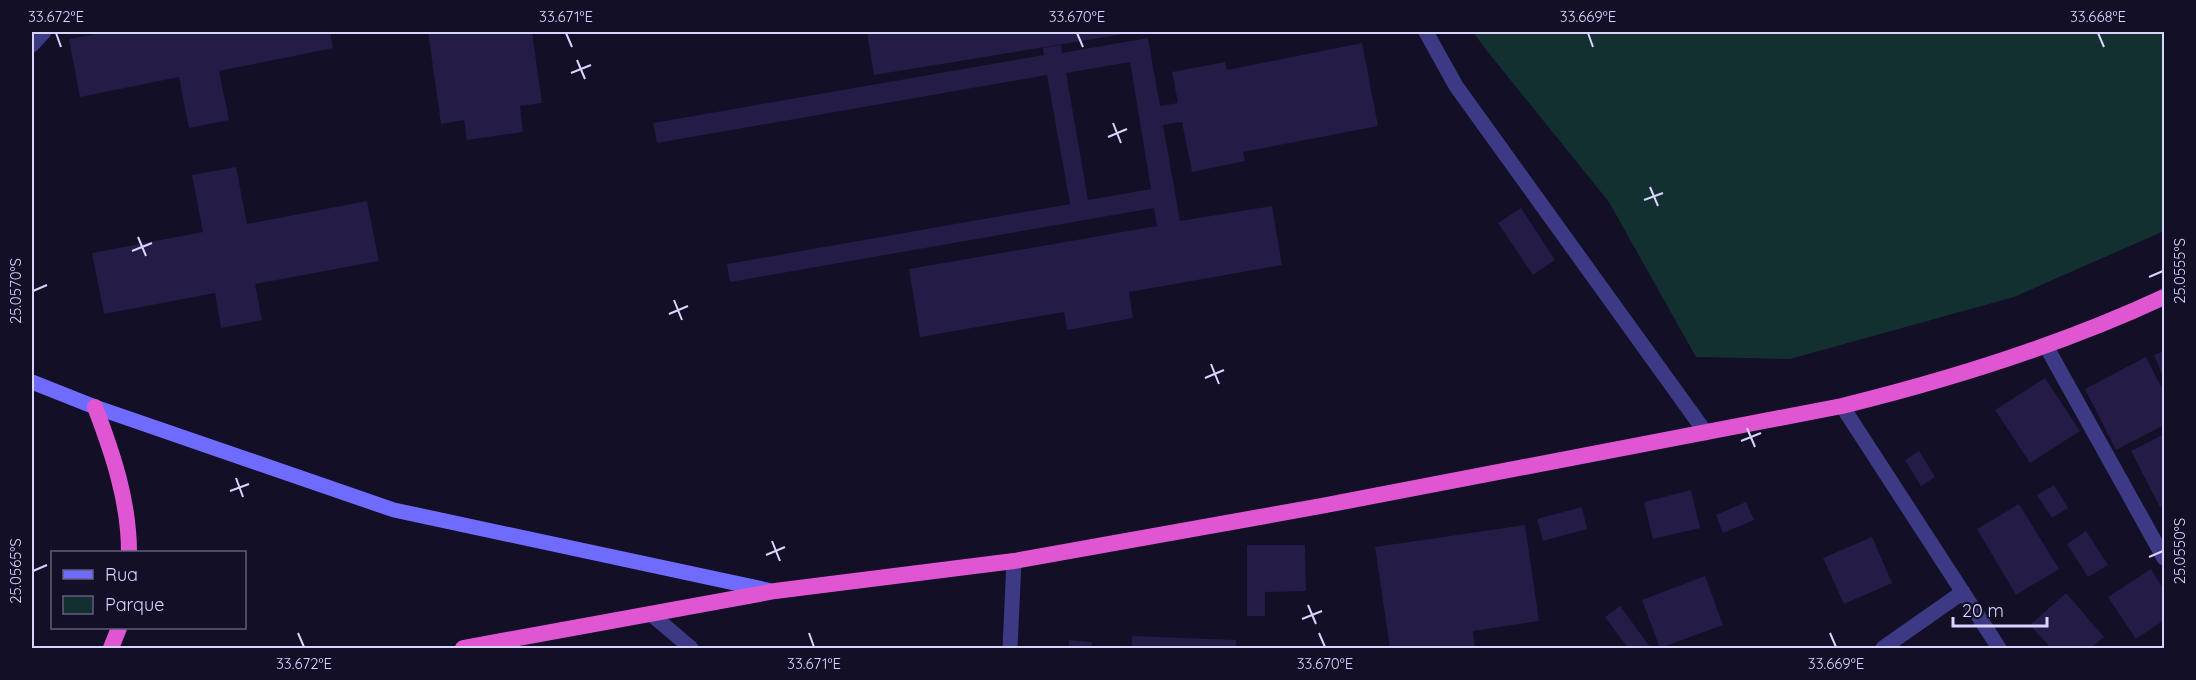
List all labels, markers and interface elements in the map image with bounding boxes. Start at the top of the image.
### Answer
text: 33.672°E [28,7,84,26]
text: 33.671°E [539,7,593,26]
text: 33.670°E [1049,7,1105,26]
text: 33.669°E [1560,7,1616,26]
text: 33.668°E [2070,7,2126,26]
text: 25.0555°S [2170,238,2189,304]
text: 25.0570°S [6,258,25,324]
text: 25.0550°S [2170,518,2189,584]
text: 25.0565°S [6,538,25,604]
legend [51,551,246,629]
text: Rua [105,563,138,586]
scale bar [1953,590,2048,628]
text: Parque [105,593,164,616]
text: 20 m [1962,599,2004,622]
text: 33.672°E [276,654,332,673]
text: 33.671°E [787,654,841,673]
text: 33.670°E [1297,654,1353,673]
text: 33.669°E [1808,654,1864,673]

